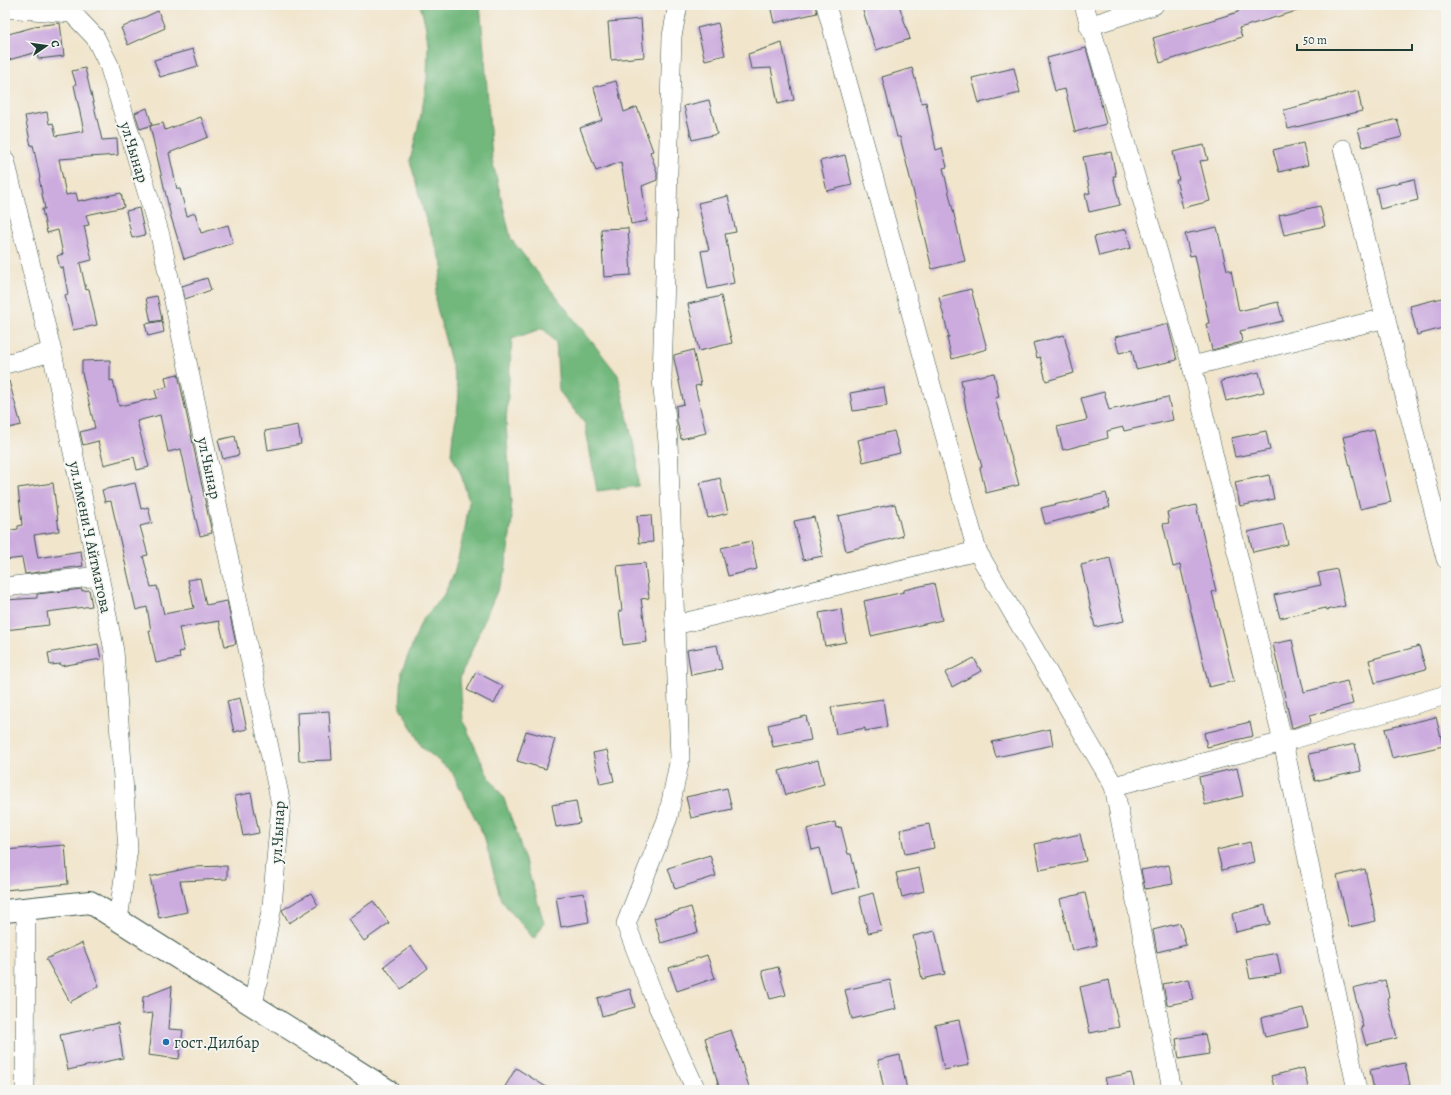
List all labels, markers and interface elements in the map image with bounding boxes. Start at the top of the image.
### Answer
north arrow [26,26,66,66]
scale bar [1297,26,1412,52]
text: 50 m [1303,32,1327,48]
text: С [47,39,63,49]
street label: ул.Чынар [114,118,154,185]
street label: ул.Чынар [192,434,226,501]
street label: ул.имени.Ч Айтматова [63,458,117,616]
street label: ул.Чынар [265,800,291,865]
place label: гост.Дилбар [174,1032,259,1054]
marker: гост.Дилбар [161,1037,171,1047]

